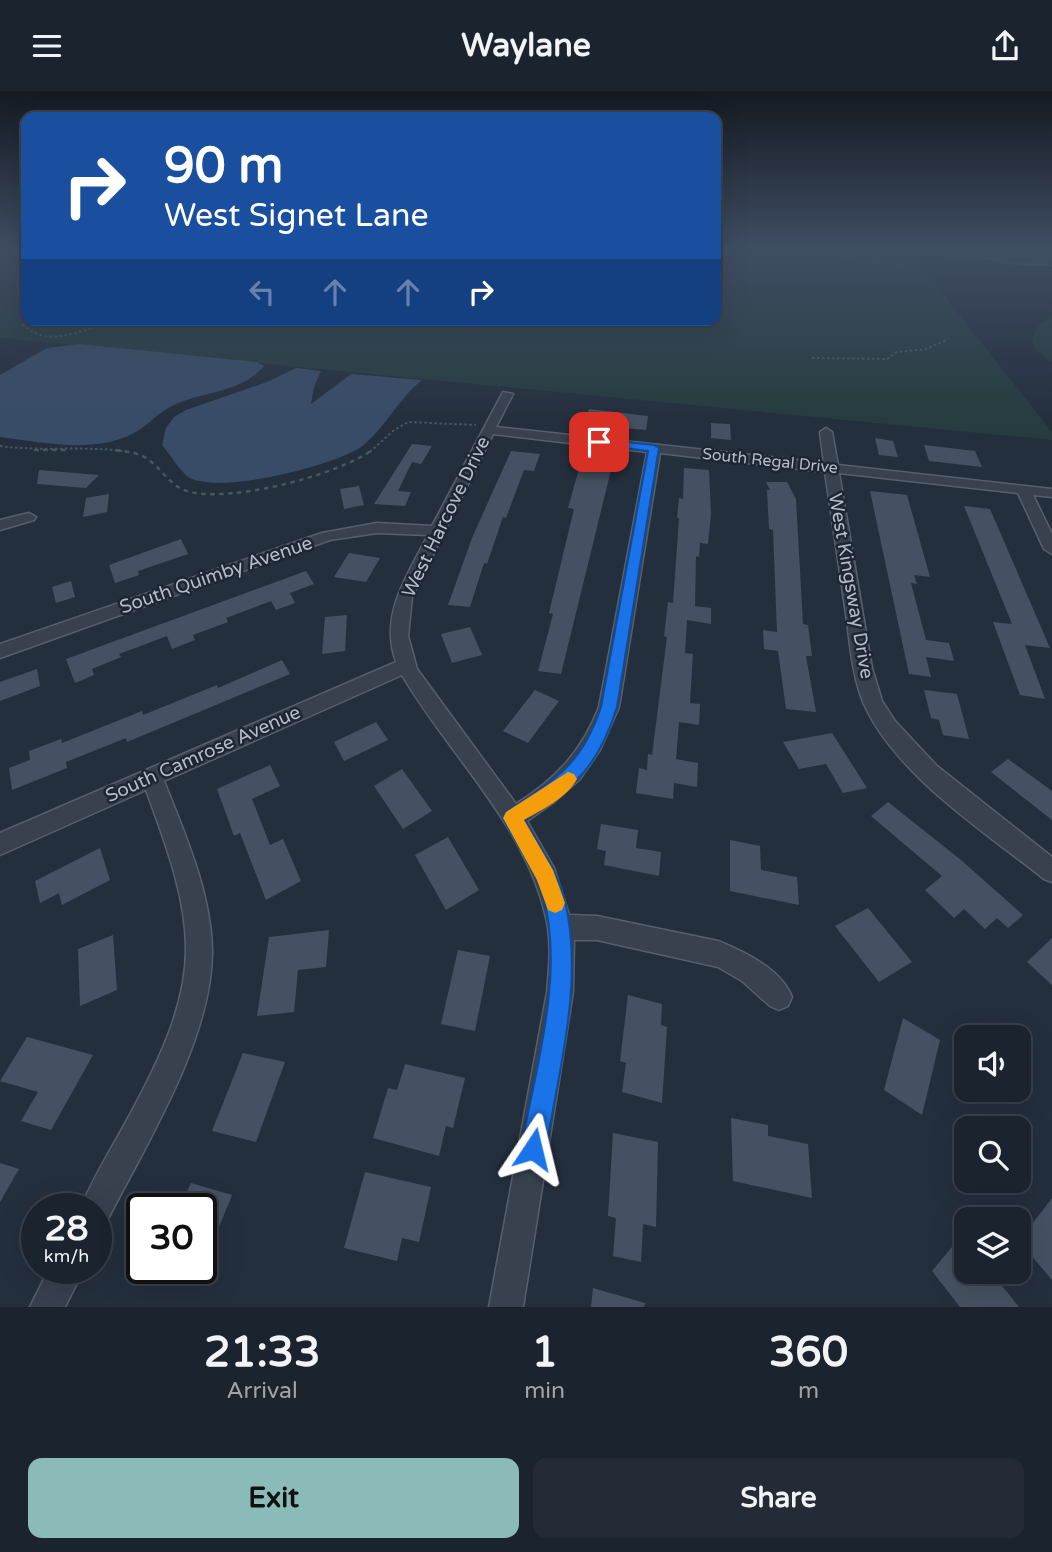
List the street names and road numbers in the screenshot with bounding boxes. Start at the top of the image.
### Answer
street label: West Harcove Drive [397,433,495,601]
street label: South Regal Drive [701,444,839,478]
street label: West Kingsway Drive [824,492,878,680]
street label: South Quimby Avenue [117,532,315,618]
street label: South Camrose Avenue [102,701,304,807]

